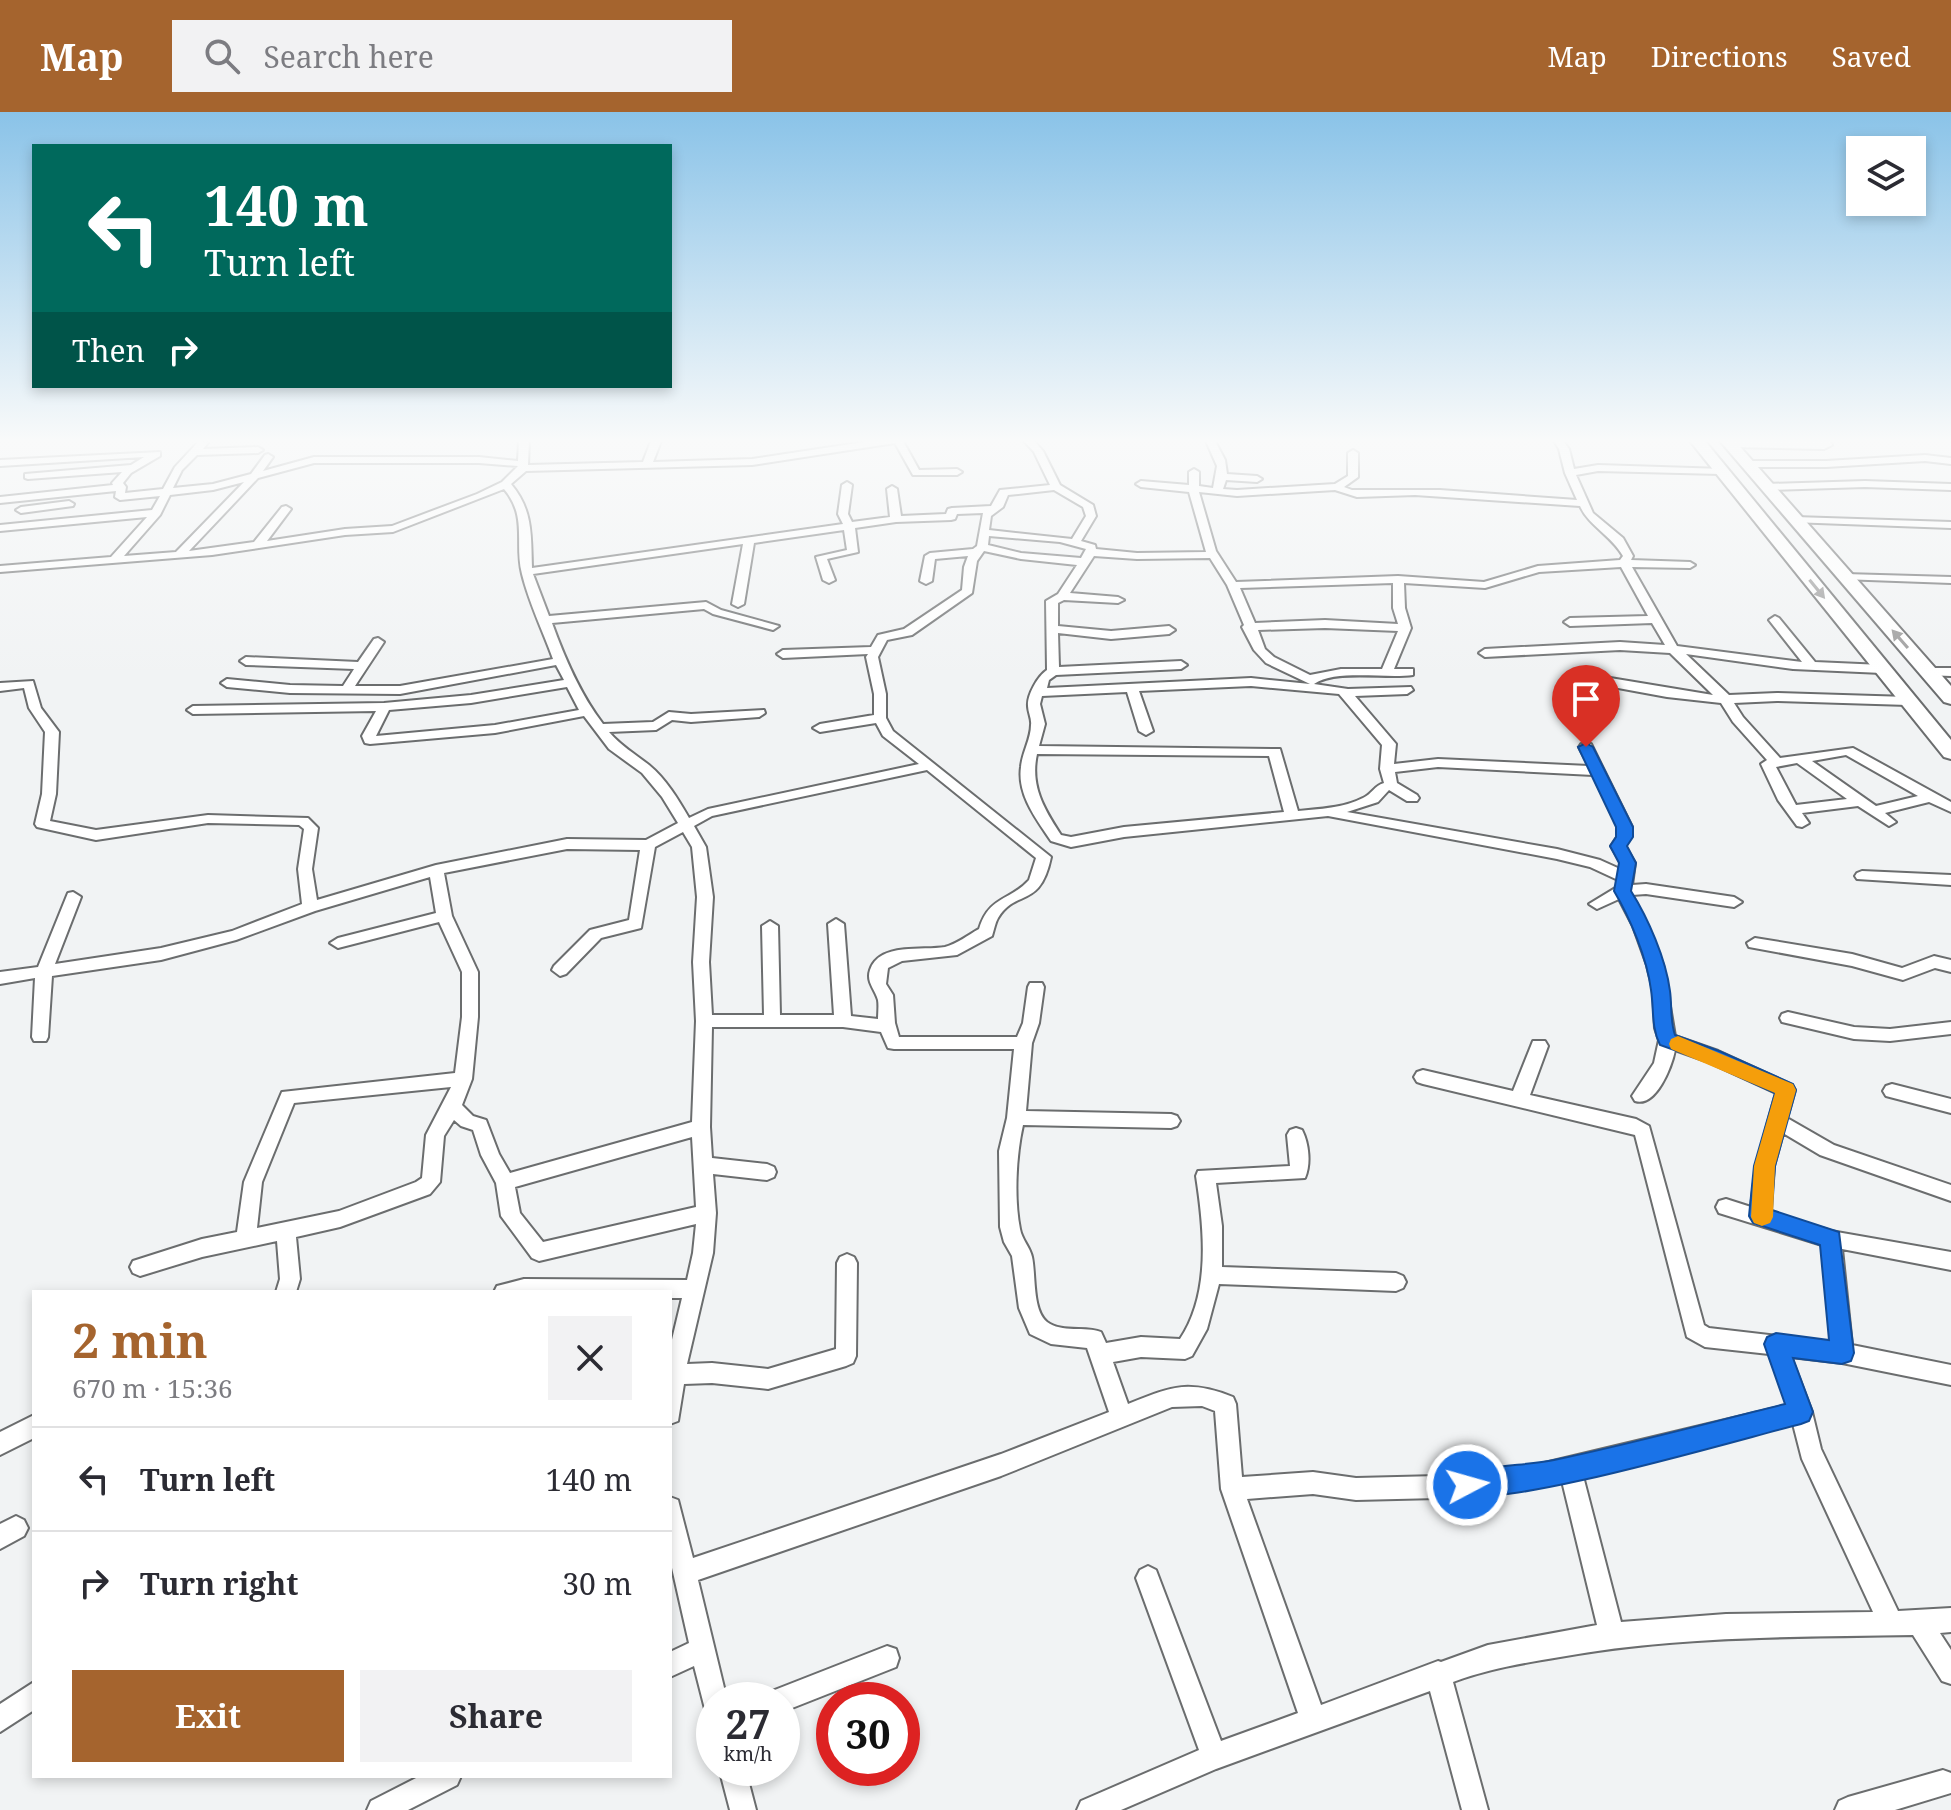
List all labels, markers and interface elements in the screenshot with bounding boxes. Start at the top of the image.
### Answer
search box [172,20,732,92]
text: Map [40,30,124,82]
icon: search [200,34,244,78]
text: Search here [264,36,434,77]
text: Map [1547,37,1607,75]
text: Directions [1651,37,1788,75]
text: Saved [1832,37,1911,75]
map controls [1846,136,1926,216]
button: layers [1846,136,1926,216]
text: 140 m [204,166,369,242]
icon: left [72,176,176,280]
text: Turn left [204,238,355,287]
icon: right [161,328,205,372]
text: Then [72,330,145,371]
one-way arrow [1808,578,1825,598]
one-way arrow [1891,630,1909,649]
pin [1552,665,1620,747]
icon: arrive [1564,677,1608,721]
text: 2 min [72,1307,208,1372]
button: close [548,1316,632,1400]
text: 670 m · 15:36 [72,1370,233,1406]
position arrow [1425,1443,1509,1527]
icon: left [72,1457,116,1501]
text: Turn left [140,1459,275,1500]
text: 140 m [546,1459,632,1500]
icon: right [72,1561,116,1605]
text: Turn right [140,1563,298,1604]
text: 30 m [562,1563,632,1604]
button: Exit [72,1670,344,1762]
button: Share [360,1670,632,1762]
speed limit sign: 30 [816,1682,920,1786]
text: 27 [725,1696,771,1751]
text: km/h [723,1740,773,1767]

